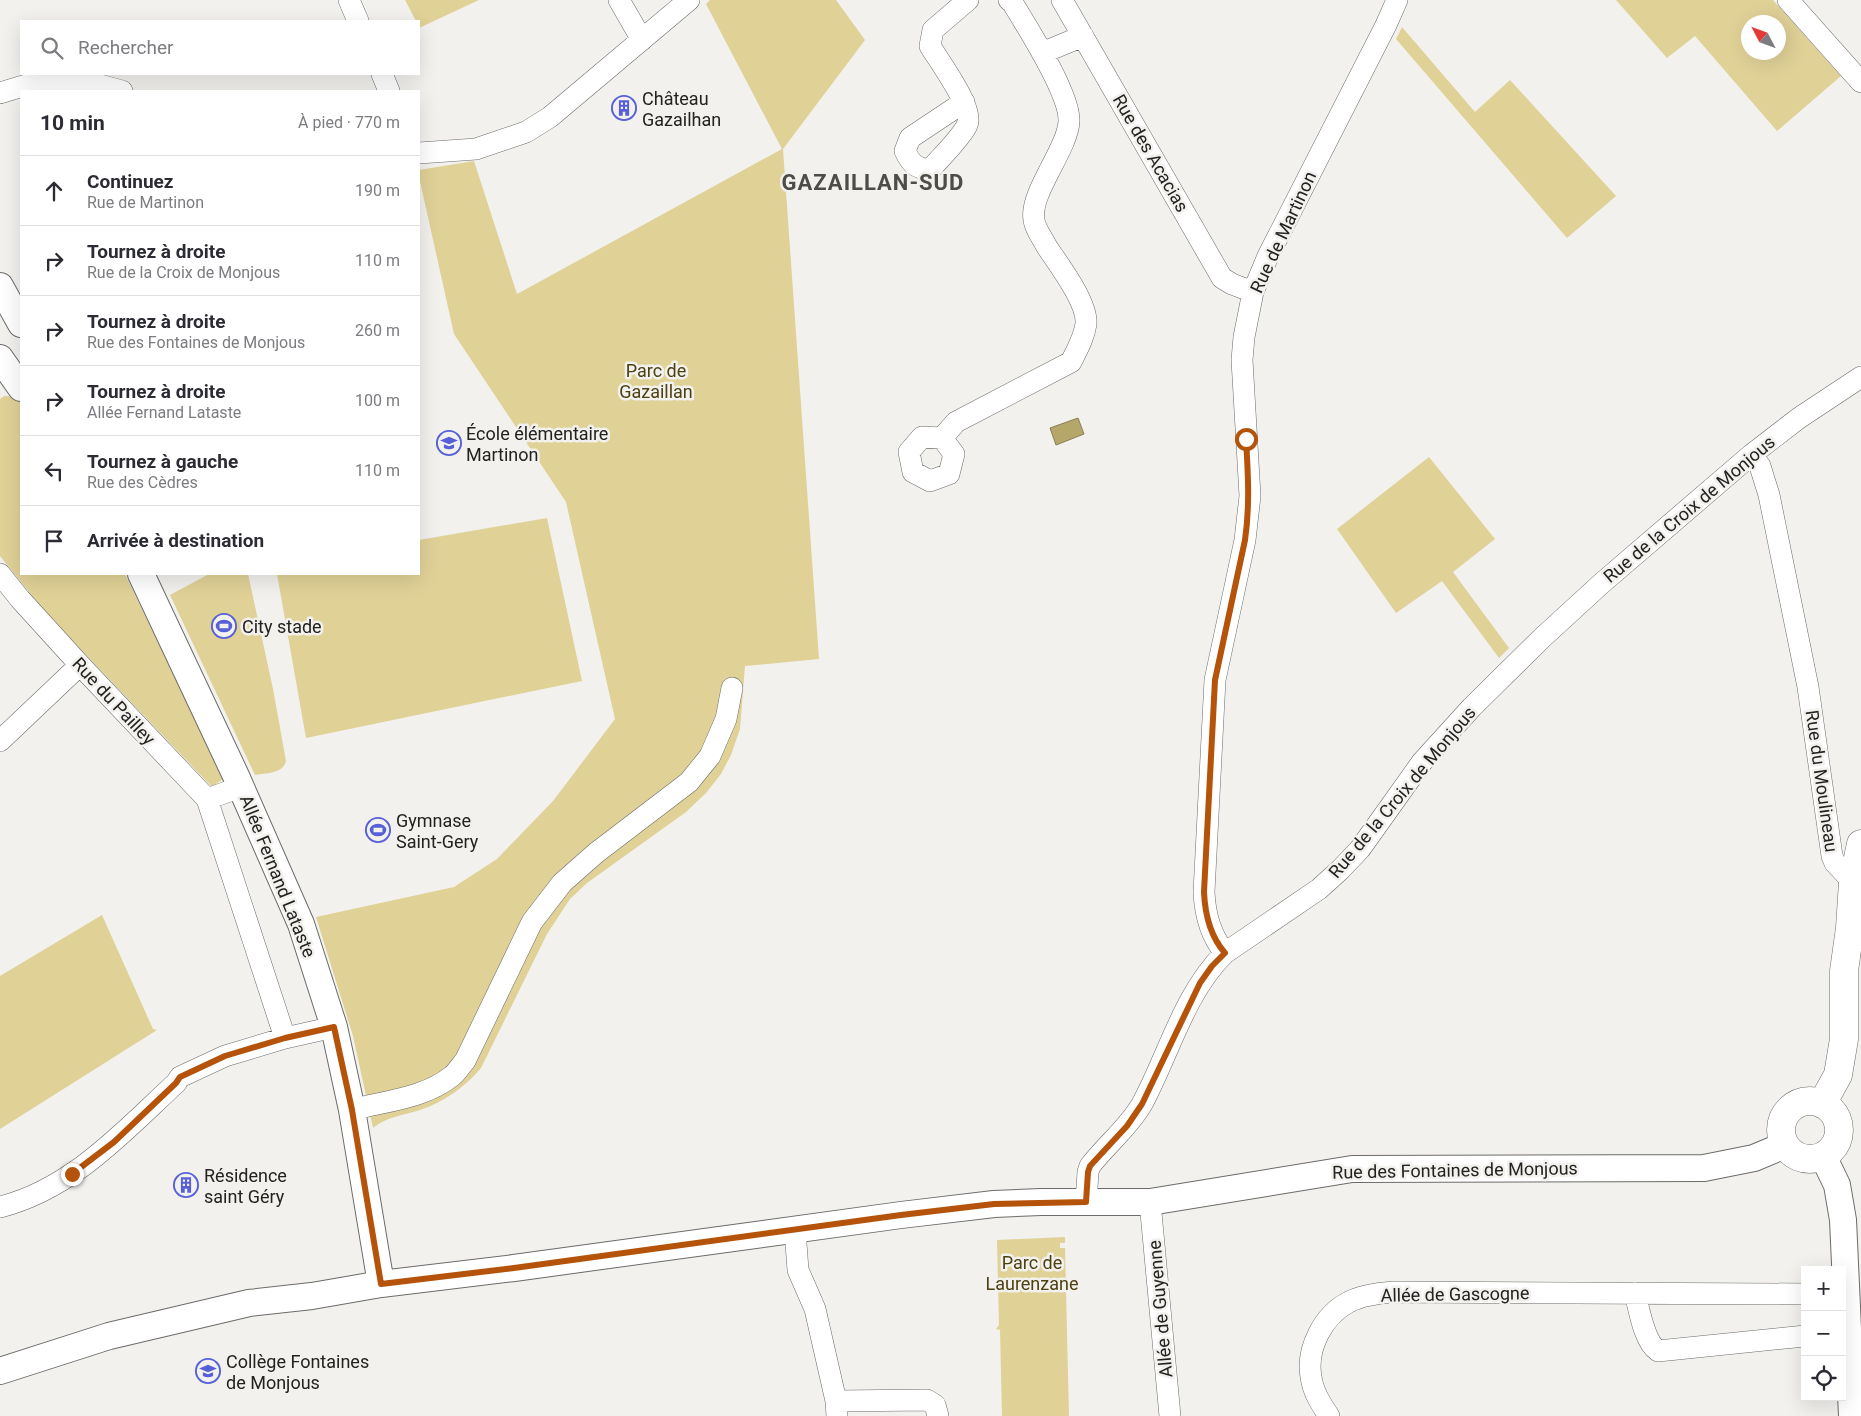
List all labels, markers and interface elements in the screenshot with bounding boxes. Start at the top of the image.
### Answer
north arrow [1741,15,1786,60]
search box [20,20,420,75]
icon: search [38,34,66,62]
text: Rechercher [78,36,173,59]
place label: Château Gazailhan [642,88,721,130]
street label: Rue des Acacias [1109,90,1193,216]
building icon: Château Gazailhan [611,95,637,121]
text: 10 min [40,111,105,135]
text: À pied · 770 m [298,113,400,132]
street label: Rue de Martinon [1246,168,1320,296]
text: Continuez [87,170,173,193]
district label: GAZAILLAN-SUD [782,170,964,195]
icon: ahead [40,177,68,205]
text: 190 m [355,181,400,200]
text: Rue de Martinon [87,193,204,212]
text: Tournez à droite [87,240,226,263]
icon: right [40,247,68,275]
text: 110 m [355,251,400,270]
text: Rue de la Croix de Monjous [87,263,280,282]
text: Tournez à droite [87,310,226,333]
icon: right [40,317,68,345]
text: 260 m [355,321,400,340]
text: Rue des Fontaines de Monjous [87,333,305,352]
park label: Parc de Gazaillan [619,360,693,402]
text: Tournez à droite [87,380,226,403]
icon: right [40,387,68,415]
text: 100 m [355,391,400,410]
text: Allée Fernand Lataste [87,403,241,422]
place label: École élémentaire Martinon [466,423,608,465]
route start [1235,428,1258,451]
school or university icon: École élémentaire Martinon [436,430,462,456]
street label: Rue de la Croix de Monjous [1599,431,1779,587]
text: Tournez à gauche [87,450,238,473]
icon: left [40,457,68,485]
text: 110 m [355,461,400,480]
text: Rue des Cèdres [87,473,198,492]
icon: arrive [40,527,68,555]
text: Arrivée à destination [87,529,264,552]
sports icon: City stade [211,613,237,639]
place label: City stade [242,616,322,637]
street label: Rue du Pailley [68,653,160,749]
street label: Rue de la Croix de Monjous [1324,702,1480,882]
street label: Rue du Moulineau [1802,709,1842,853]
street label: Allée Fernand Lataste [236,792,320,960]
place label: Gymnase Saint-Gery [396,810,479,852]
sports icon: Gymnase Saint-Gery [365,817,391,843]
street label: Rue des Fontaines de Monjous [1332,1157,1578,1183]
route end [61,1163,84,1186]
place label: Résidence saint Géry [204,1165,287,1207]
building icon: Résidence saint Géry [173,1172,199,1198]
street label: Allée de Guyenne [1144,1239,1176,1379]
park label: Parc de Laurenzane [985,1252,1079,1294]
map controls [1801,1266,1846,1401]
button: + [1801,1266,1846,1311]
street label: Allée de Gascogne [1380,1282,1530,1306]
button: − [1801,1311,1846,1356]
place label: Collège Fontaines de Monjous [226,1351,369,1393]
button: locate [1801,1356,1846,1401]
school or university icon: Collège Fontaines de Monjous [195,1358,221,1384]

